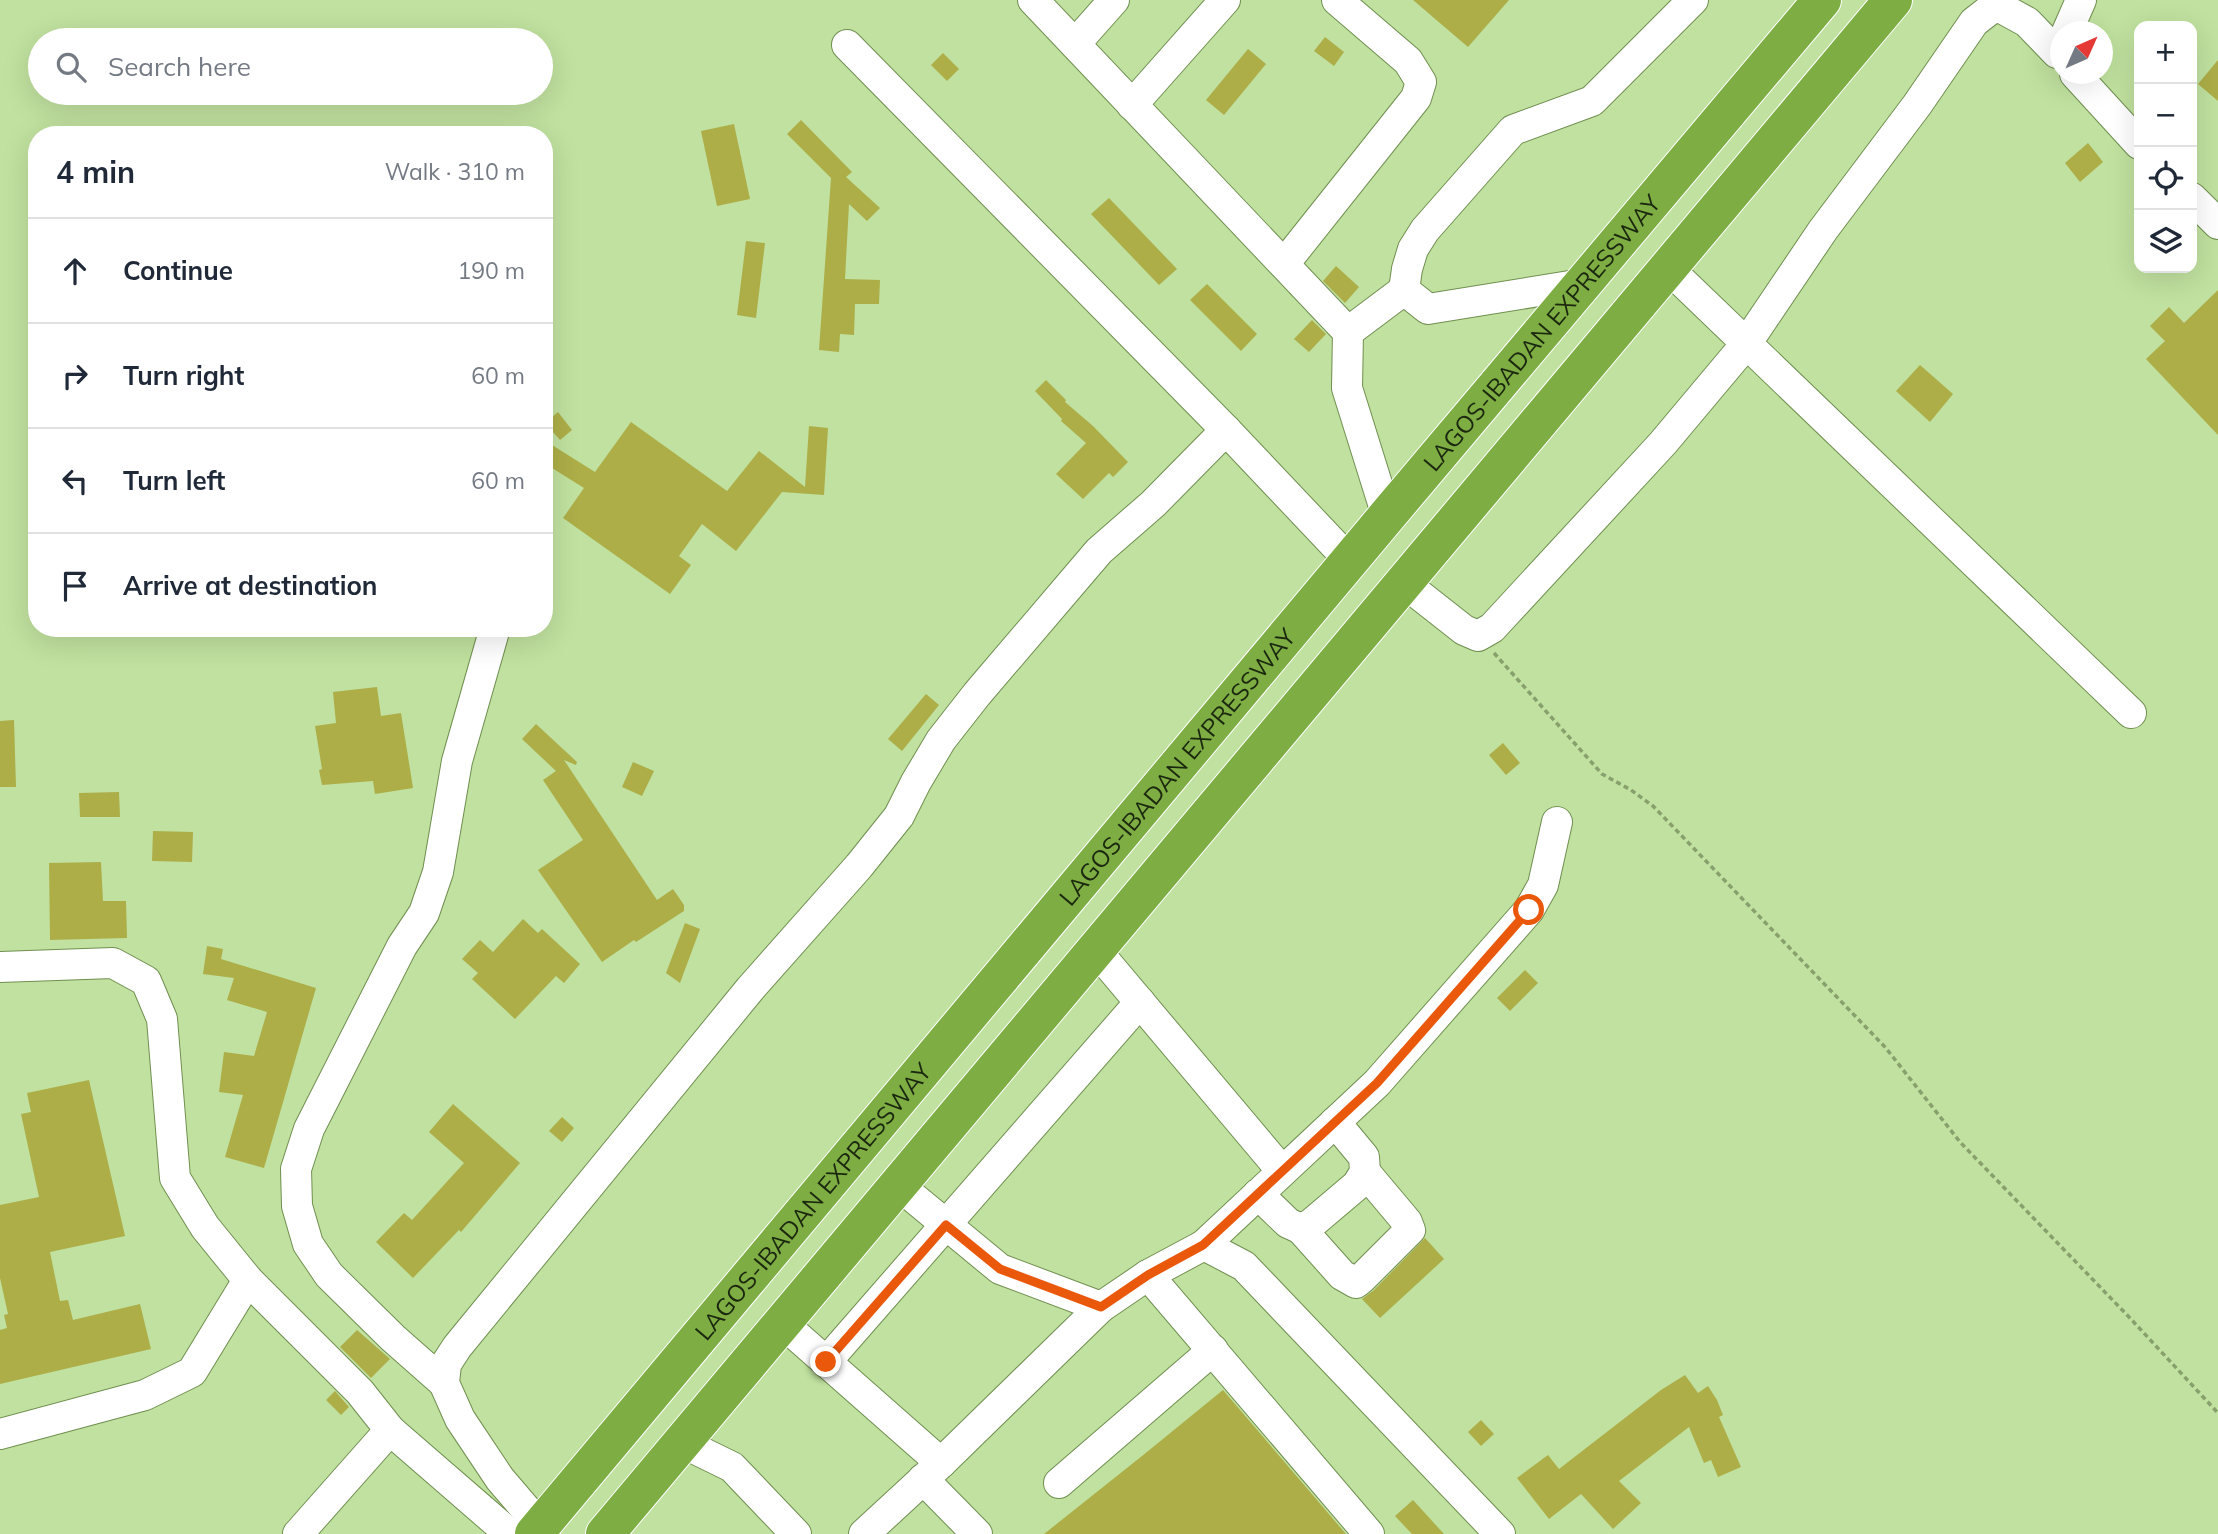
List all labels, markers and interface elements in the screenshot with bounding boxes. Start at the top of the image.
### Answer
north arrow [2050,21,2113,84]
map controls [2134,21,2197,273]
button: + [2134,21,2197,84]
search box [28,28,553,105]
icon: search [52,48,90,86]
text: Search here [108,50,251,83]
button: − [2134,84,2197,147]
button: locate [2134,147,2197,210]
text: 4 min [56,153,135,191]
text: Walk · 310 m [385,157,525,186]
street label: LAGOS-IBADAN EXPRESSWAY [1417,188,1667,477]
button: layers [2134,210,2197,273]
icon: ahead [56,252,94,290]
text: Continue [123,254,233,287]
text: 190 m [457,256,525,285]
icon: right [56,357,94,395]
text: Turn right [123,359,244,392]
text: 60 m [471,361,525,390]
icon: left [56,462,94,500]
text: Turn left [123,464,225,497]
text: 60 m [471,466,525,495]
icon: arrive [56,567,94,605]
text: Arrive at destination [123,569,378,602]
street label: LAGOS-IBADAN EXPRESSWAY [1052,622,1302,911]
route start [1513,894,1544,925]
street label: LAGOS-IBADAN EXPRESSWAY [688,1056,938,1346]
route end [810,1346,841,1377]

